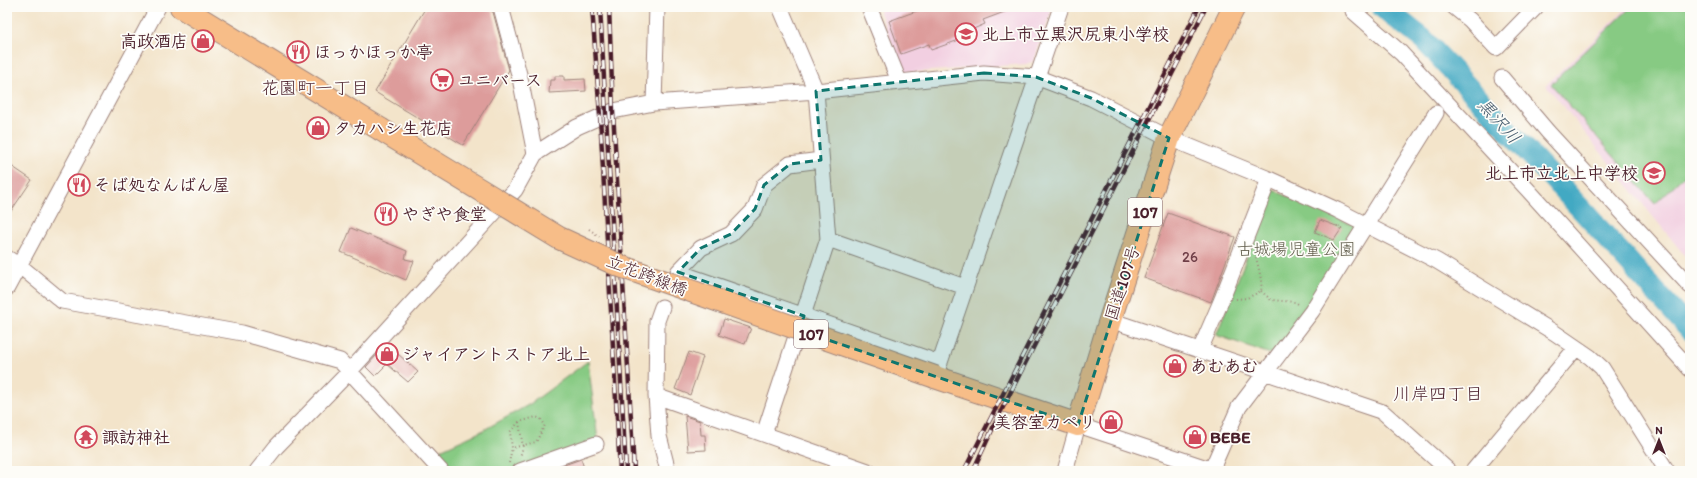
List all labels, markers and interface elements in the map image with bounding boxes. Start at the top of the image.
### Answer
school or university icon: 北上市立黒沢尻東小学校 [953,21,979,47]
place label: 北上市立黒沢尻東小学校 [982,24,1169,44]
shop icon: 高政酒店 [190,28,216,54]
place label: 高政酒店 [120,31,188,51]
restaurant icon: ほっかほっか亭 [285,39,311,65]
place label: ほっかほっか亭 [314,42,433,62]
supermarket icon: ユニバース [429,67,455,93]
place label: ユニバース [458,70,542,90]
district label: 花園町一丁目 [261,77,369,99]
water label: 黒沢川 [1473,94,1525,148]
shop icon: タカハシ生花店 [305,115,331,141]
place label: タカハシ生花店 [334,118,453,138]
school or university icon: 北上市立北上中学校 [1641,160,1667,186]
place label: 北上市立北上中学校 [1485,163,1638,183]
restaurant icon: そば処なんばん屋 [66,172,92,198]
place label: そば処なんばん屋 [94,175,230,195]
road number: 107 [1128,198,1162,226]
restaurant icon: やぎや食堂 [373,201,399,227]
place label: やぎや食堂 [402,204,487,224]
park label: 古城場児童公園 [1237,239,1356,259]
street label: 国道107号 [1100,243,1144,323]
house number: 26 [1182,248,1198,266]
street label: 立花跨線橋 [604,250,690,300]
road number: 107 [794,320,828,348]
shop icon: ジャイアントストア北上 [374,341,400,367]
place label: ジャイアントストア北上 [402,344,590,364]
shop icon: あむあむ [1162,353,1188,379]
place label: あむあむ [1190,356,1258,376]
district label: 川岸四丁目 [1393,383,1483,405]
shop icon: 美容室カペリ [1098,409,1124,435]
place label: 美容室カペリ [994,412,1096,432]
north arrow [1639,420,1679,460]
temple icon: 諏訪神社 [73,424,99,450]
shop icon: BEBE [1182,424,1208,450]
text: N [1655,424,1663,437]
place label: 諏訪神社 [102,427,170,447]
place label: BEBE [1210,427,1251,447]

